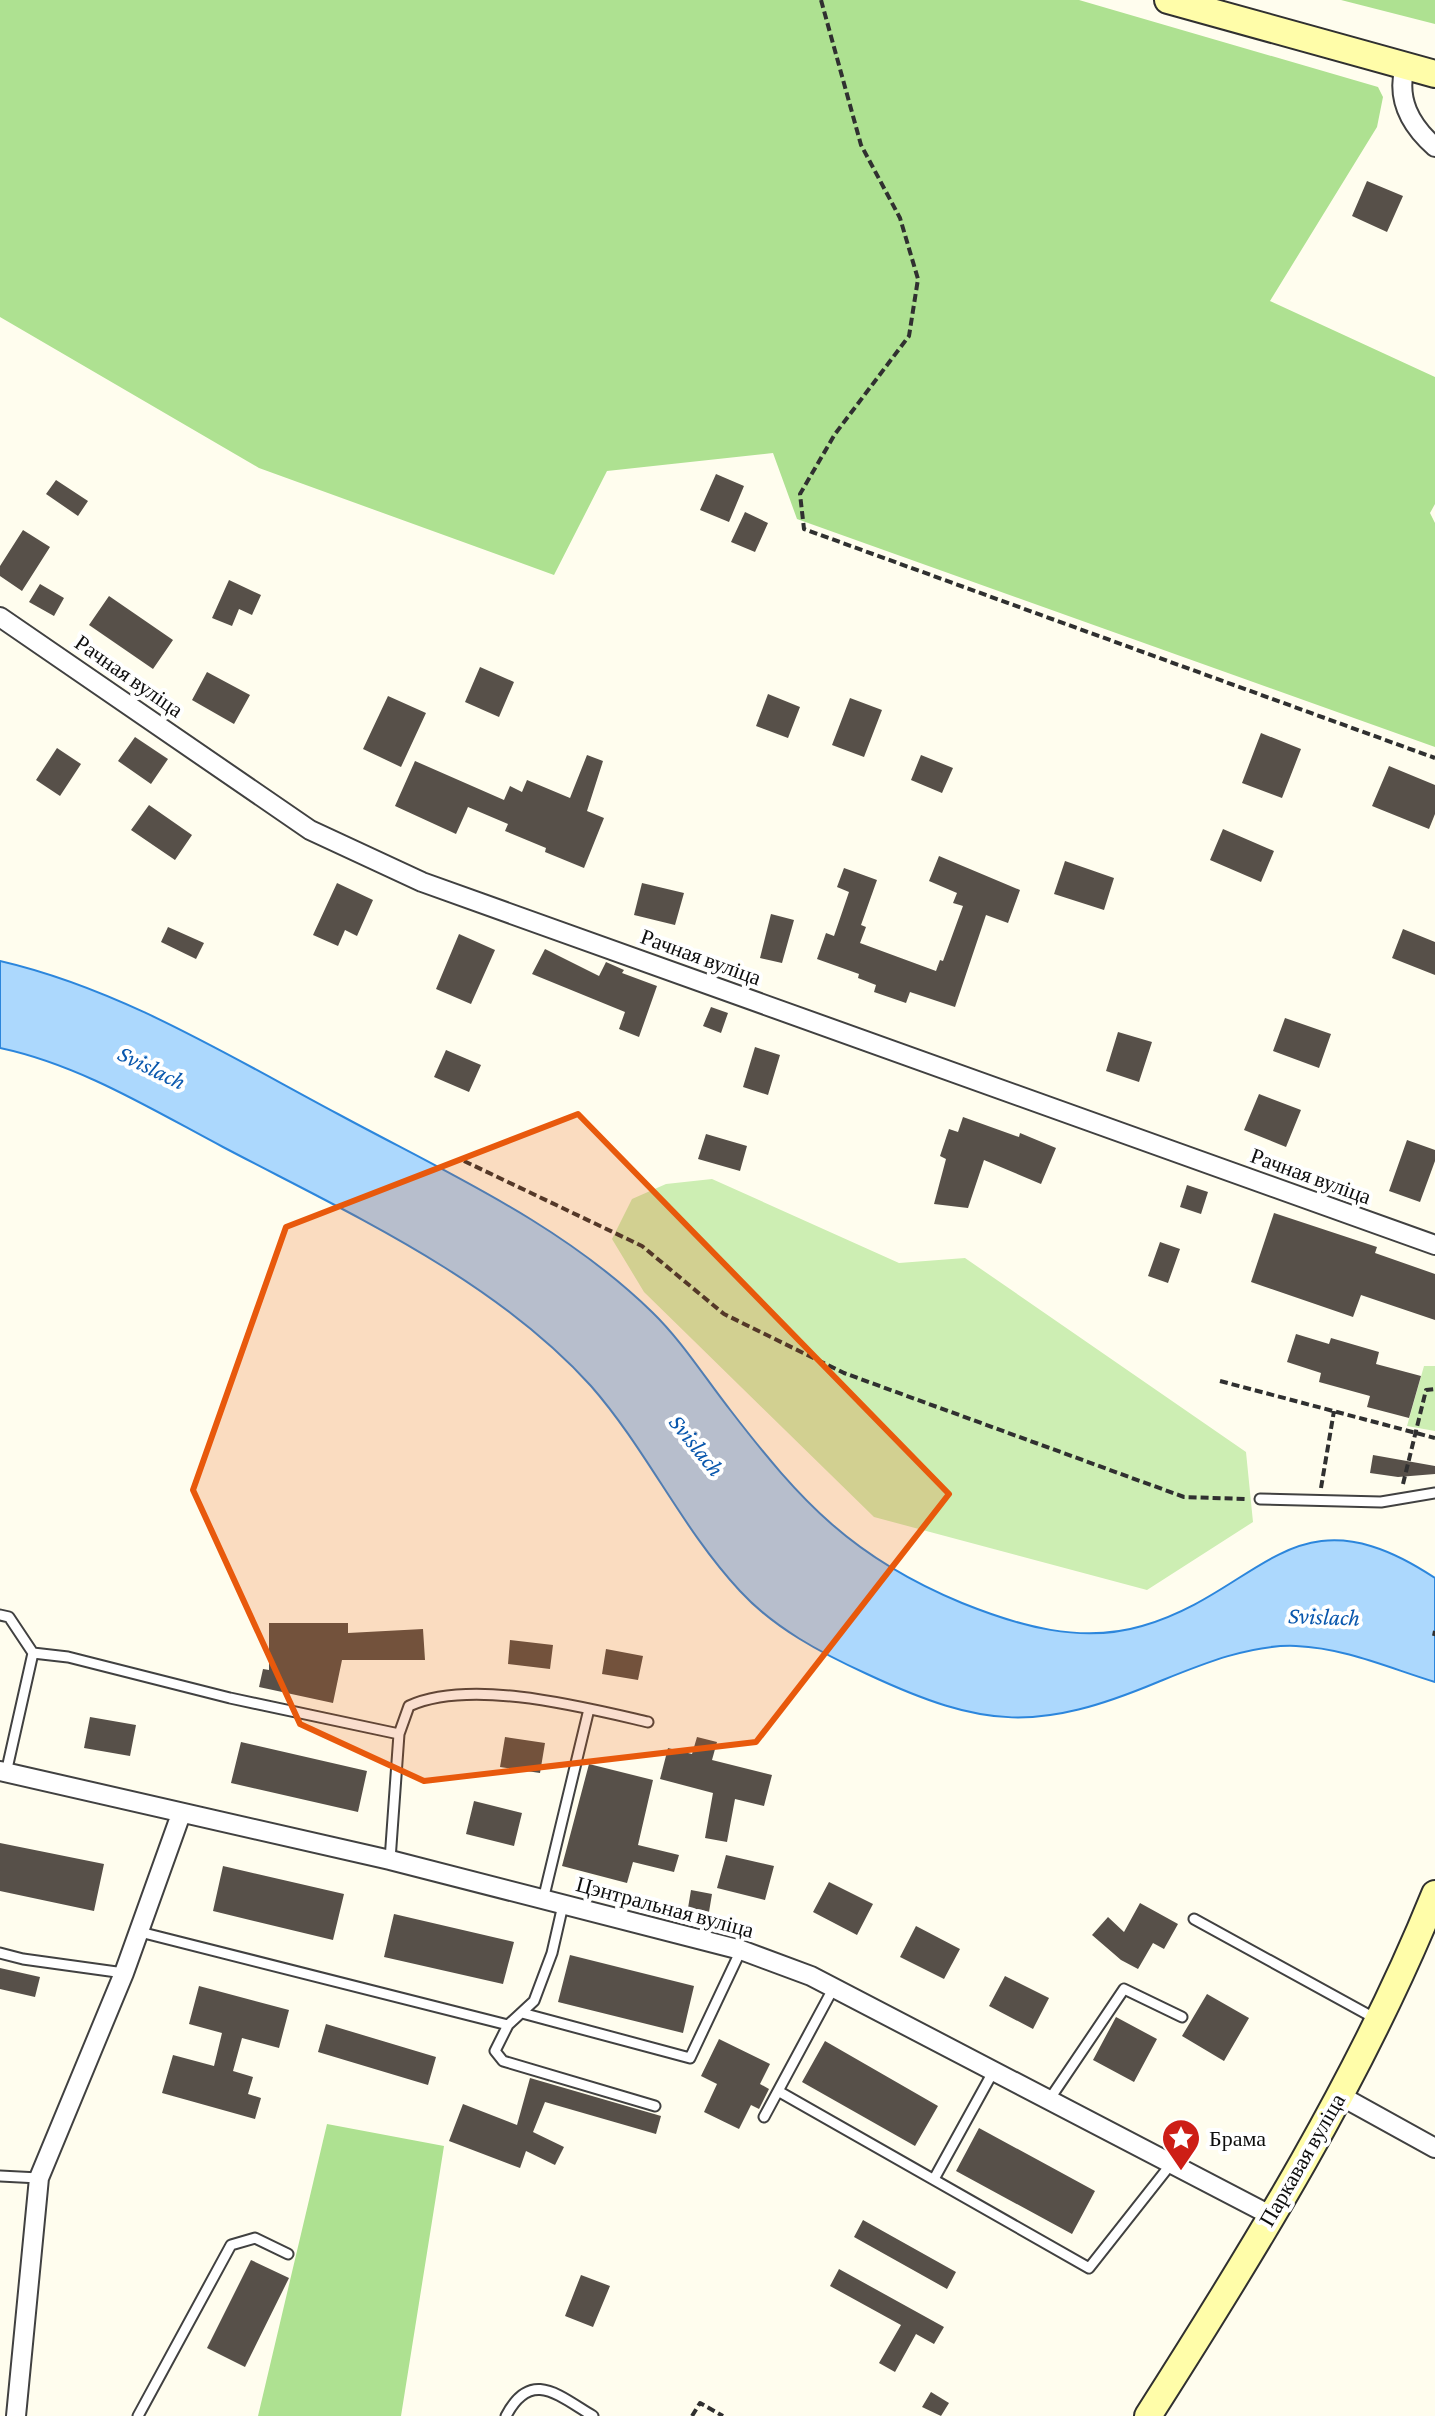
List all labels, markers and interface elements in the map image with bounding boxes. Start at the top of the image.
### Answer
street label: Рачная вуліца [70,630,188,723]
street label: Рачная вуліца [637,924,765,990]
water label: Svislach [114,1039,190,1095]
street label: Рачная вуліца [1247,1143,1375,1209]
water label: Svislach [664,1409,730,1481]
water label: Svislach [1288,1601,1360,1631]
street label: Цэнтральная вуліца [573,1871,757,1943]
street label: Паркавая вуліца [1254,2089,1350,2231]
place icon: Брама [1160,2117,1202,2172]
place label: Брама [1209,2126,1266,2151]

